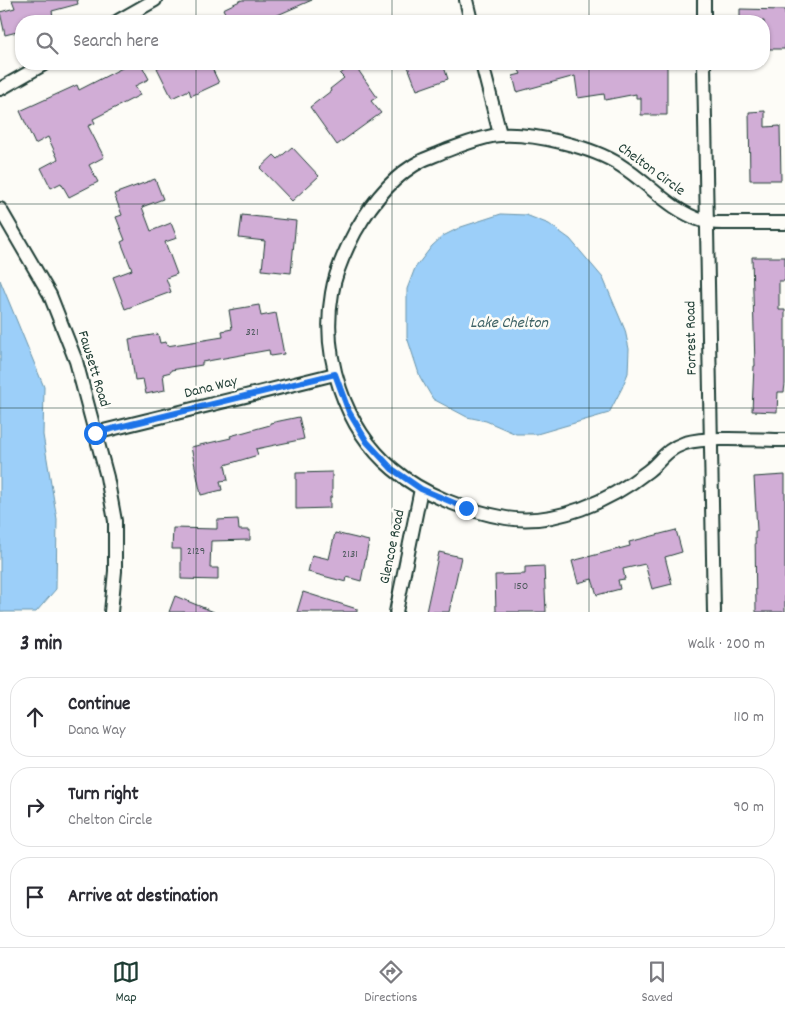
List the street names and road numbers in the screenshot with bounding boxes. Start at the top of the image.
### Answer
street label: Chelton Circle [613,138,690,202]
street label: Forrest Road [680,301,704,375]
street label: Fawsett Road [71,328,115,410]
street label: Dana Way [182,371,241,405]
street label: Glencoe Road [374,508,412,586]

